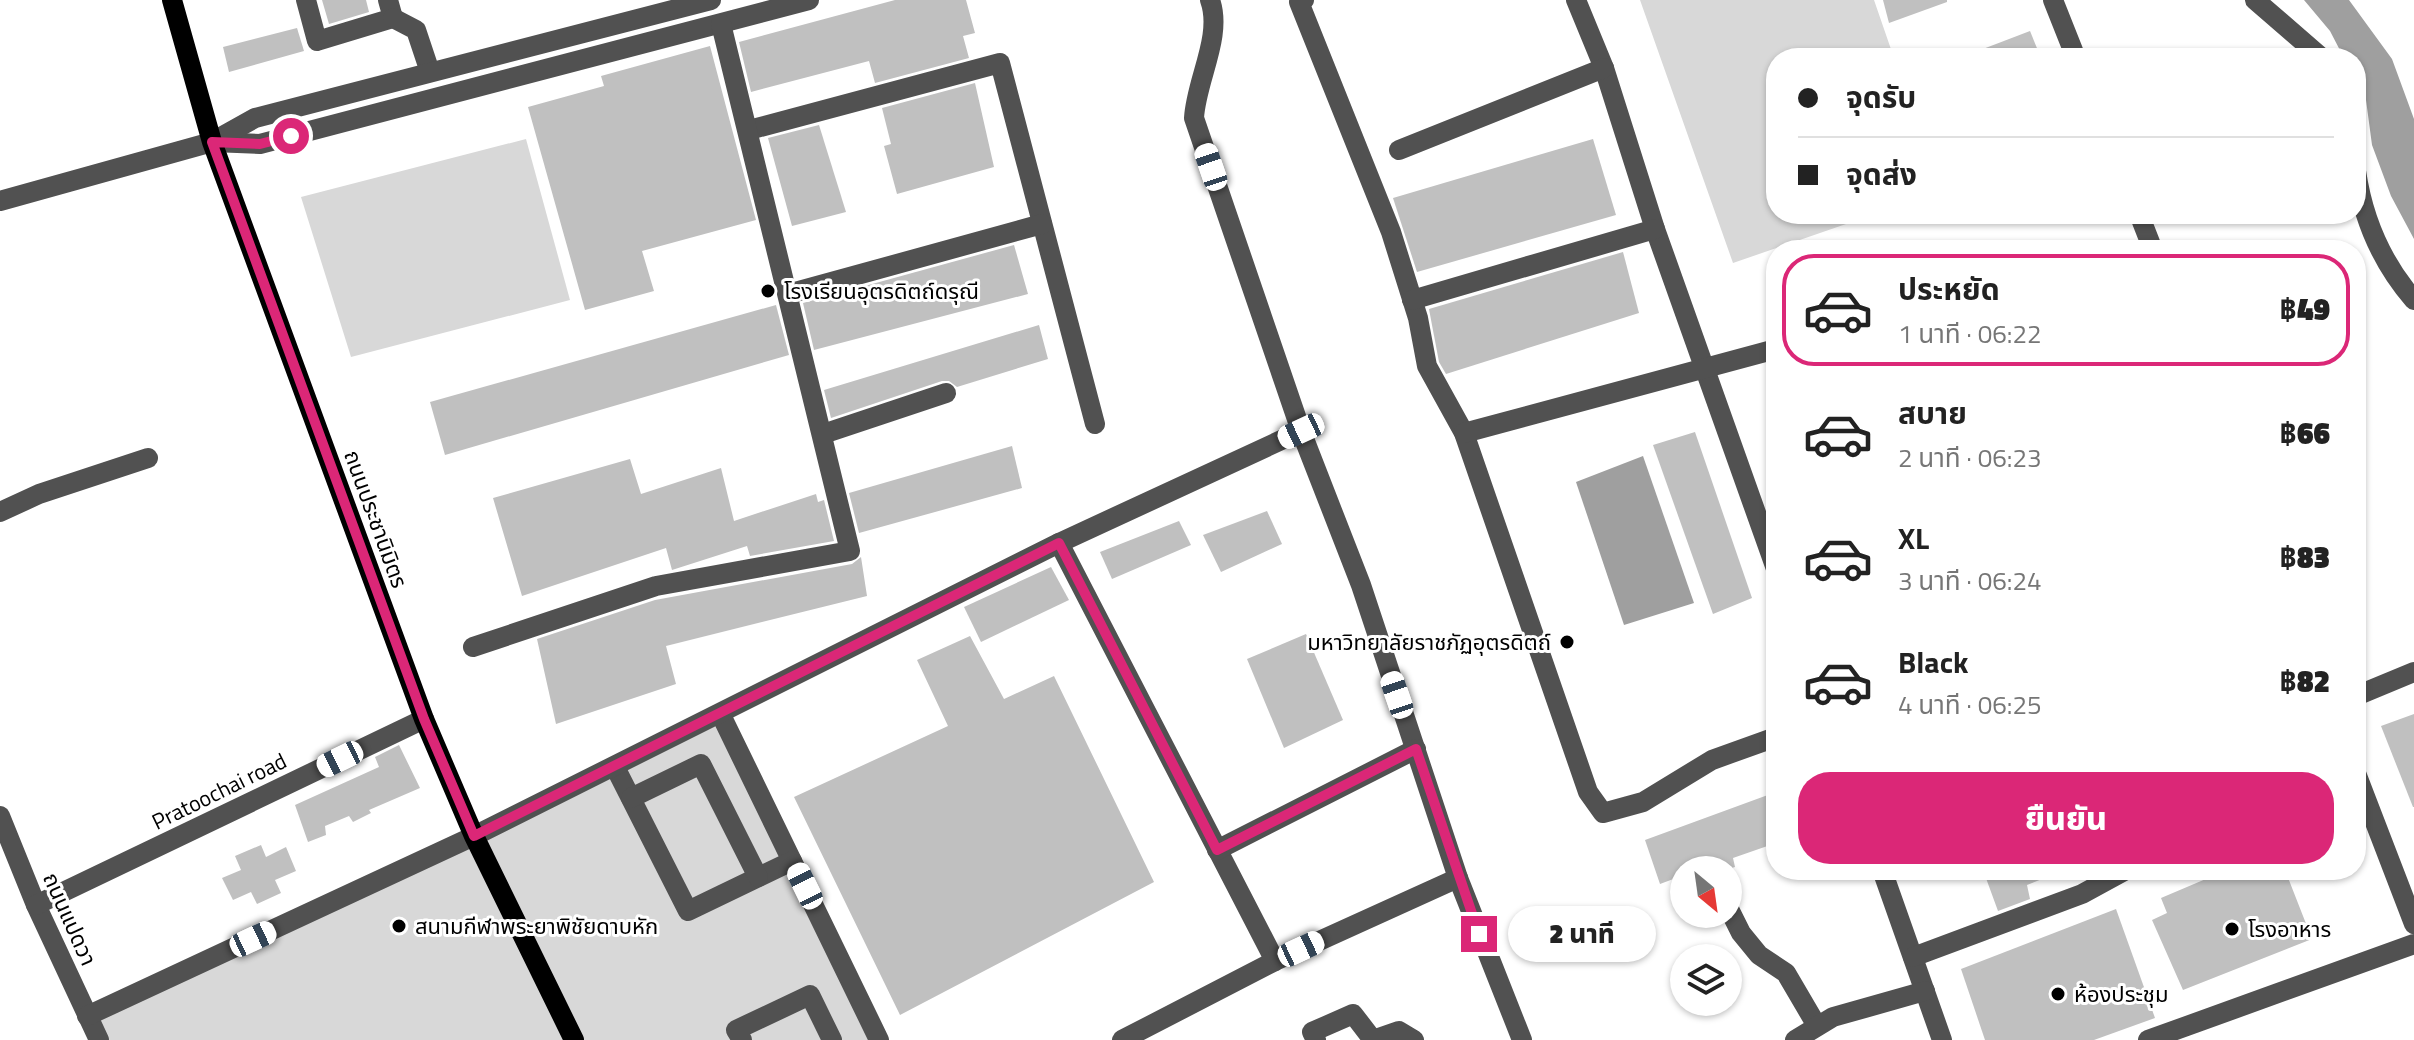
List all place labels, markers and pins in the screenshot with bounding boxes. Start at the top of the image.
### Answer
place label: โรงเรียนอุตรดิตถ์ดรุณี [784,274,979,308]
marker: โรงเรียนอุตรดิตถ์ดรุณี [759,282,777,300]
place label: มหาวิทยาลัยราชภัฏอุตรดิตถ์ [1307,625,1551,659]
marker: มหาวิทยาลัยราชภัฏอุตรดิตถ์ [1558,633,1576,651]
place label: สนามกีฬาพระยาพิชัยดาบหัก [415,909,658,943]
place label: โรงอาหาร [2248,912,2331,946]
marker: สนามกีฬาพระยาพิชัยดาบหัก [390,917,408,935]
marker: โรงอาหาร [2223,920,2241,938]
place label: ห้องประชุม [2074,977,2168,1011]
marker: ห้องประชุม [2049,985,2067,1003]

